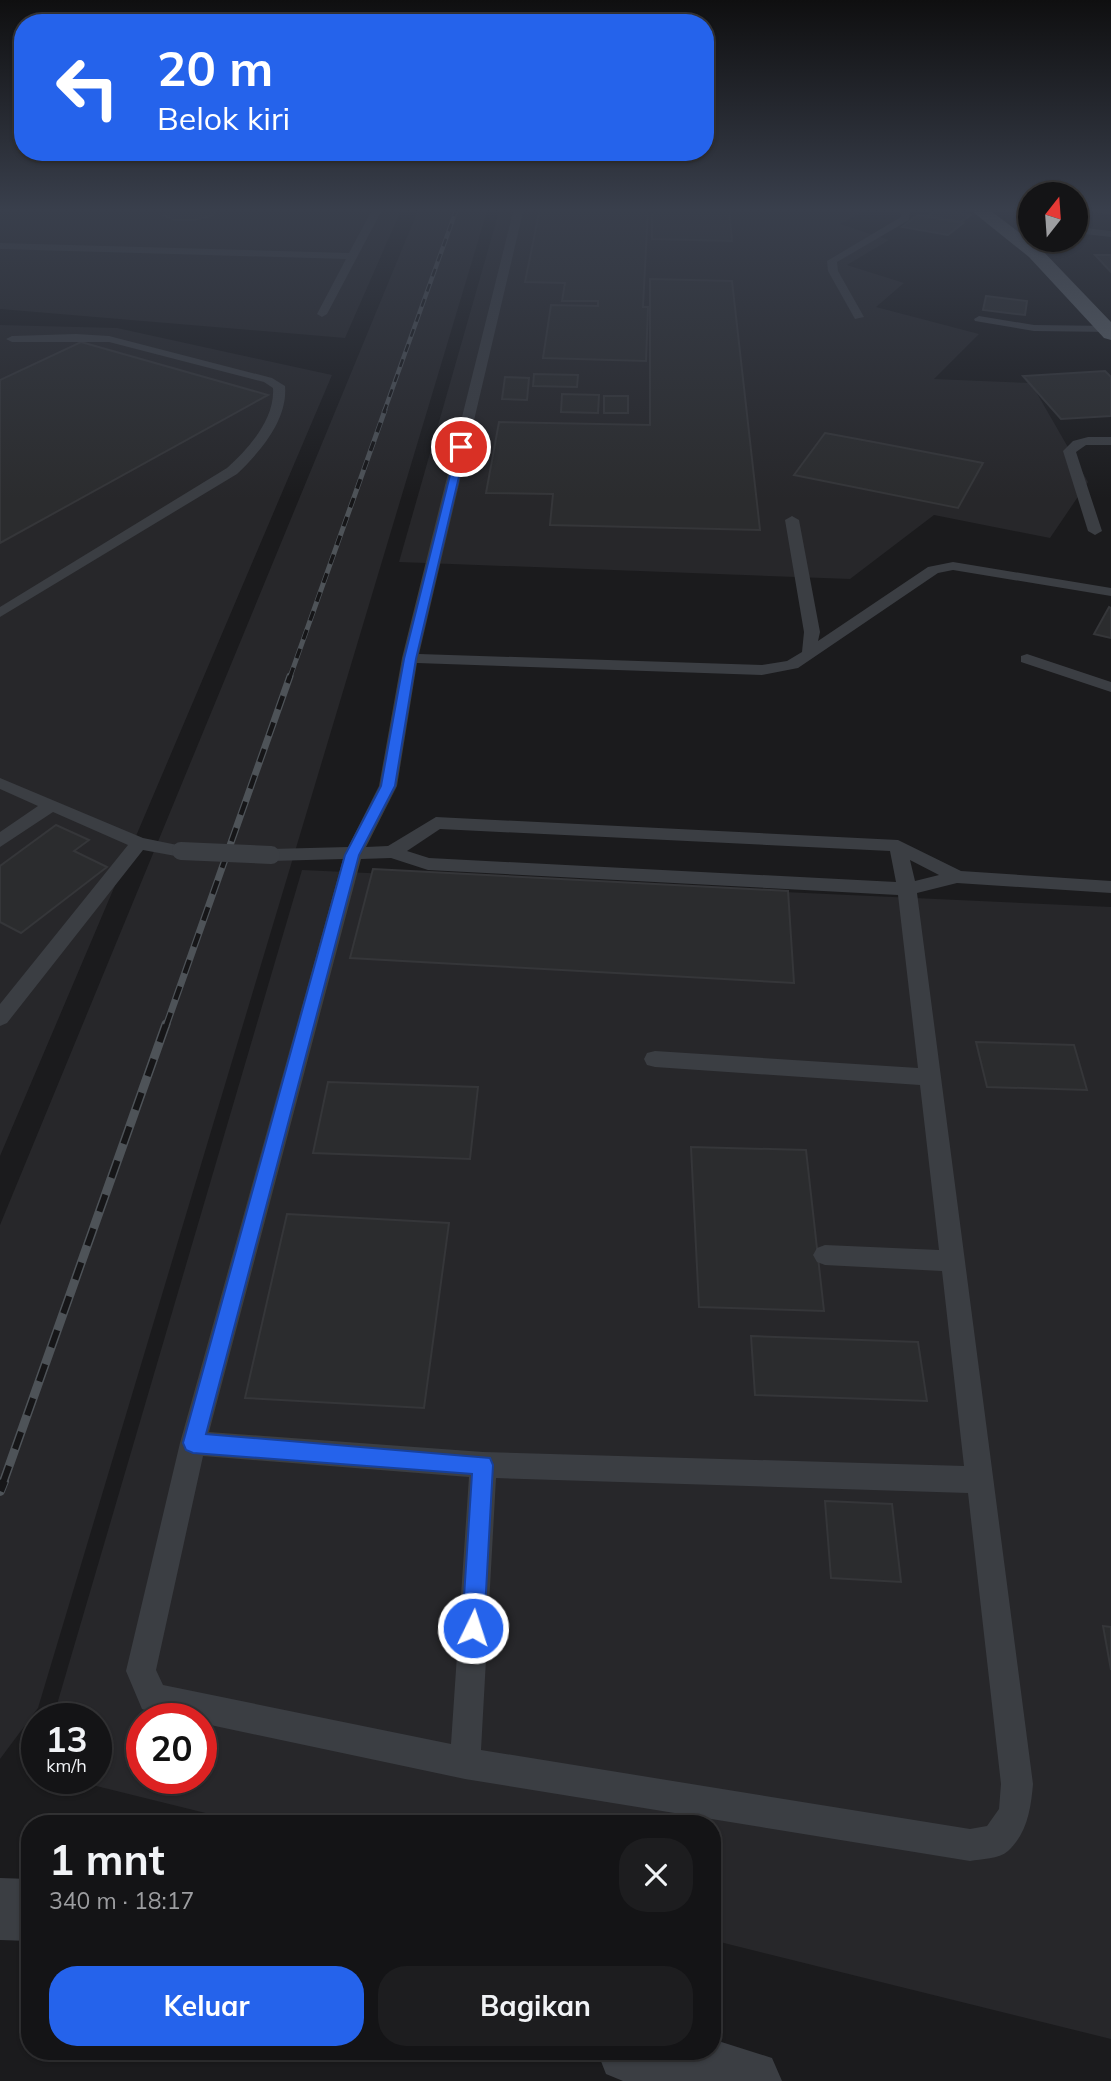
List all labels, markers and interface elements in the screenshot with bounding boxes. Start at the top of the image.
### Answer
text: 20 m [157,37,273,98]
icon: left [42,42,133,133]
text: Belok kiri [157,98,290,138]
north arrow [1018,182,1088,252]
map controls [1018,182,1088,252]
pin [431,417,491,477]
icon: arrive [442,428,480,466]
position arrow [436,1591,510,1665]
speed limit sign: 20 [126,1703,217,1794]
text: 13 [45,1717,88,1761]
text: km/h [46,1754,87,1777]
text: 1 mnt [49,1833,165,1886]
button: close [619,1838,693,1912]
text: 340 m · 18:17 [49,1886,194,1915]
button: Keluar [49,1966,364,2046]
button: Bagikan [378,1966,693,2046]

